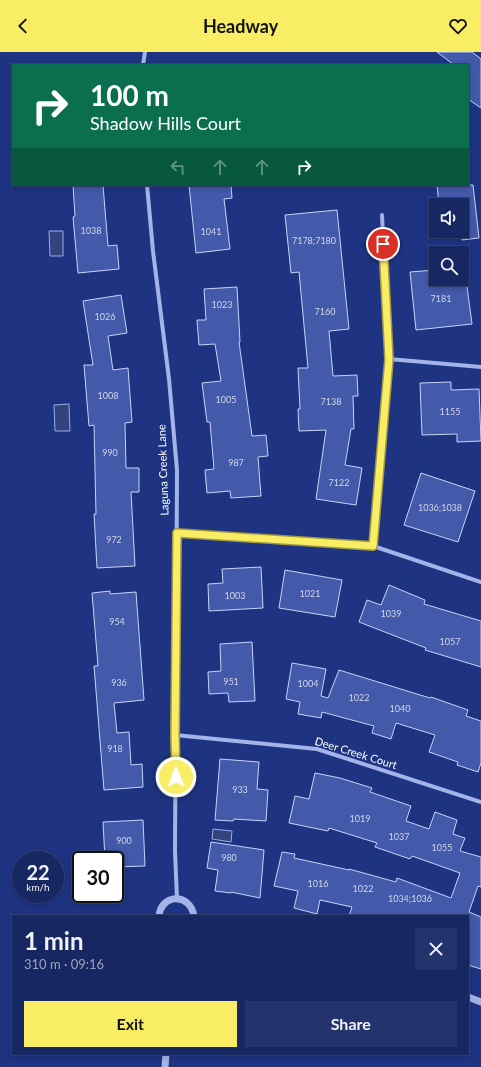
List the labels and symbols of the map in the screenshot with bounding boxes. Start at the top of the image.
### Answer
house number: 1038 [81,225,101,236]
house number: 1041 [201,226,221,237]
pin [366,227,400,261]
house number: 7178;7180 [292,235,336,246]
house number: 7181 [431,293,451,304]
house number: 1023 [212,299,232,310]
house number: 7160 [315,306,335,317]
house number: 1026 [95,311,115,322]
house number: 1008 [98,390,118,401]
house number: 1005 [216,394,236,405]
house number: 7138 [321,396,341,407]
house number: 1155 [440,406,460,417]
street label: Laguna Creek Lane [154,424,171,516]
house number: 990 [102,447,118,458]
house number: 987 [228,457,244,468]
house number: 7122 [329,477,349,488]
house number: 1036;1038 [418,502,462,513]
house number: 972 [106,534,122,545]
house number: 1021 [300,588,320,599]
house number: 1003 [225,590,245,601]
house number: 1039 [381,608,401,619]
house number: 954 [109,616,125,627]
house number: 1057 [440,636,460,647]
house number: 951 [223,676,239,687]
house number: 936 [111,677,127,688]
house number: 1004 [298,678,318,689]
house number: 1022 [349,692,369,703]
house number: 1040 [390,703,410,714]
street label: Deer Creek Court [314,734,399,771]
house number: 918 [107,743,123,754]
position arrow [155,756,197,798]
house number: 933 [232,784,248,795]
house number: 1019 [350,813,370,824]
house number: 1037 [389,831,409,842]
house number: 900 [116,835,132,846]
house number: 1055 [432,842,452,853]
speed limit sign: 30 [72,851,124,903]
house number: 980 [221,852,237,863]
house number: 1016 [308,878,328,889]
house number: 1022 [353,883,373,894]
house number: 1034;1036 [388,893,432,904]

